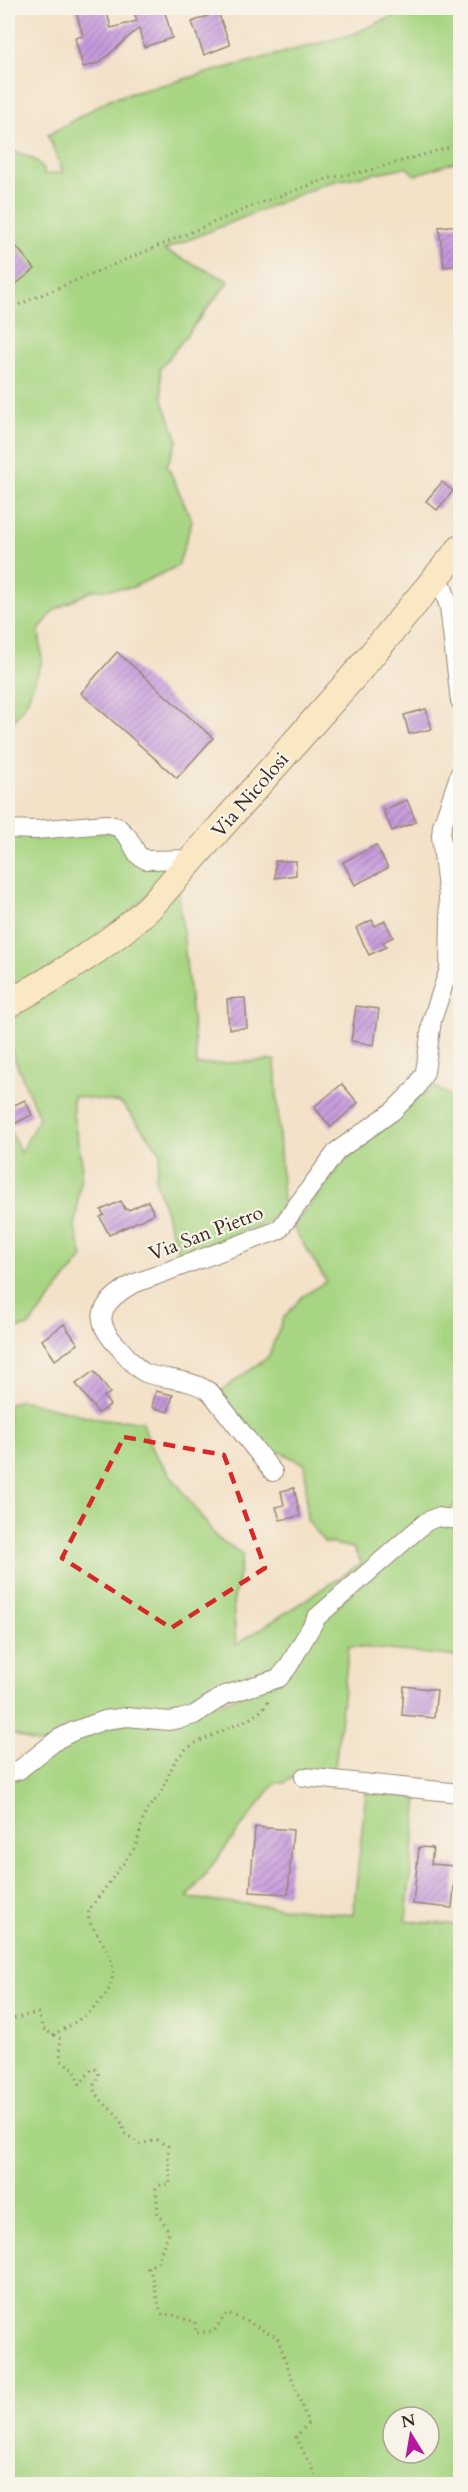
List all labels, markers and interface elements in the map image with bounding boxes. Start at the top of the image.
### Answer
street label: Via Nicolosi [205,746,295,844]
street label: Via San Pietro [145,1199,267,1267]
north arrow [381,2405,441,2465]
text: N [399,2409,417,2433]

